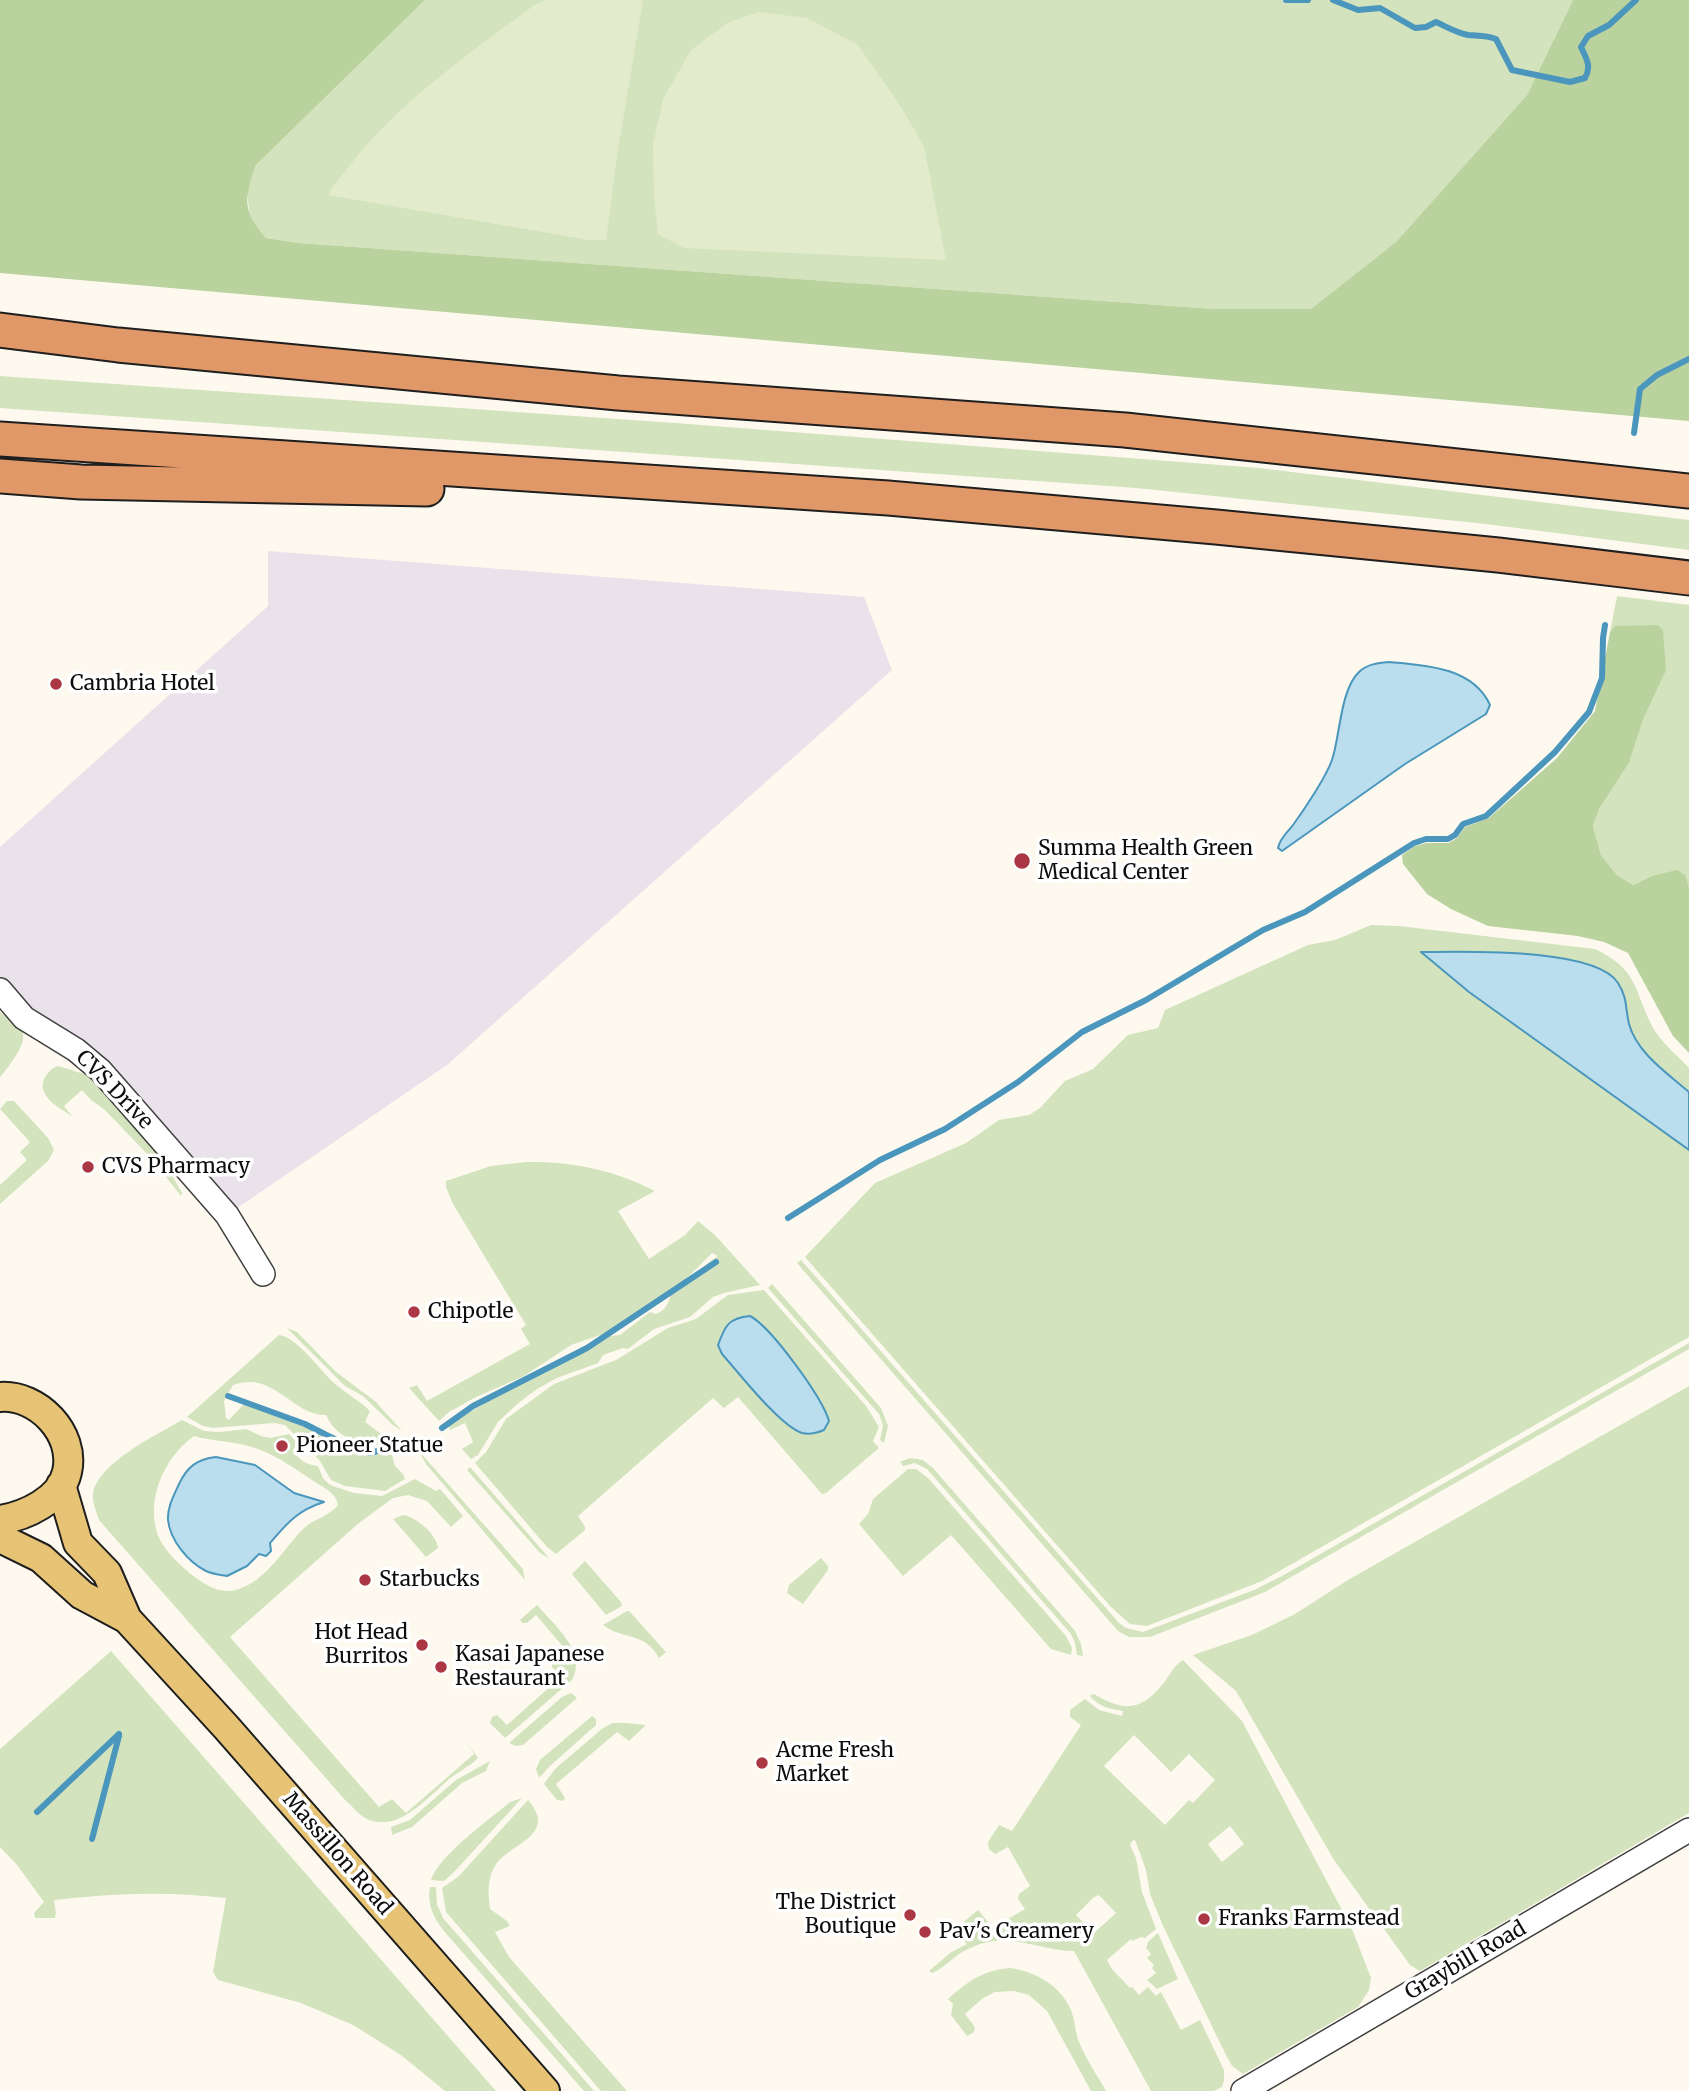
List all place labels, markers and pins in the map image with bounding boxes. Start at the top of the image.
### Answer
place label: Cambria Hotel [70,671,215,697]
marker: Cambria Hotel [48,676,64,692]
place label: Summa Health Green Medical Center [1038,836,1253,886]
marker: Summa Health Green Medical Center [1012,851,1032,871]
place label: CVS Pharmacy [102,1154,250,1180]
marker: CVS Pharmacy [80,1159,96,1175]
place label: Chipotle [428,1299,513,1325]
marker: Chipotle [406,1304,422,1320]
place label: Pioneer Statue [296,1433,443,1459]
marker: Pioneer Statue [274,1438,290,1454]
place label: Starbucks [379,1567,480,1593]
marker: Starbucks [357,1572,373,1588]
place label: Hot Head Burritos [315,1620,408,1670]
marker: Hot Head Burritos [414,1637,430,1653]
place label: Kasai Japanese Restaurant [455,1642,604,1692]
marker: Kasai Japanese Restaurant [433,1659,449,1675]
place label: Acme Fresh Market [776,1738,894,1788]
marker: Acme Fresh Market [754,1755,770,1771]
place label: The District Boutique [775,1890,896,1940]
place label: Franks Farmstead [1218,1906,1400,1932]
marker: The District Boutique [902,1907,918,1923]
marker: Franks Farmstead [1196,1911,1212,1927]
place label: Pav's Creamery [939,1919,1094,1945]
marker: Pav's Creamery [917,1924,933,1940]

